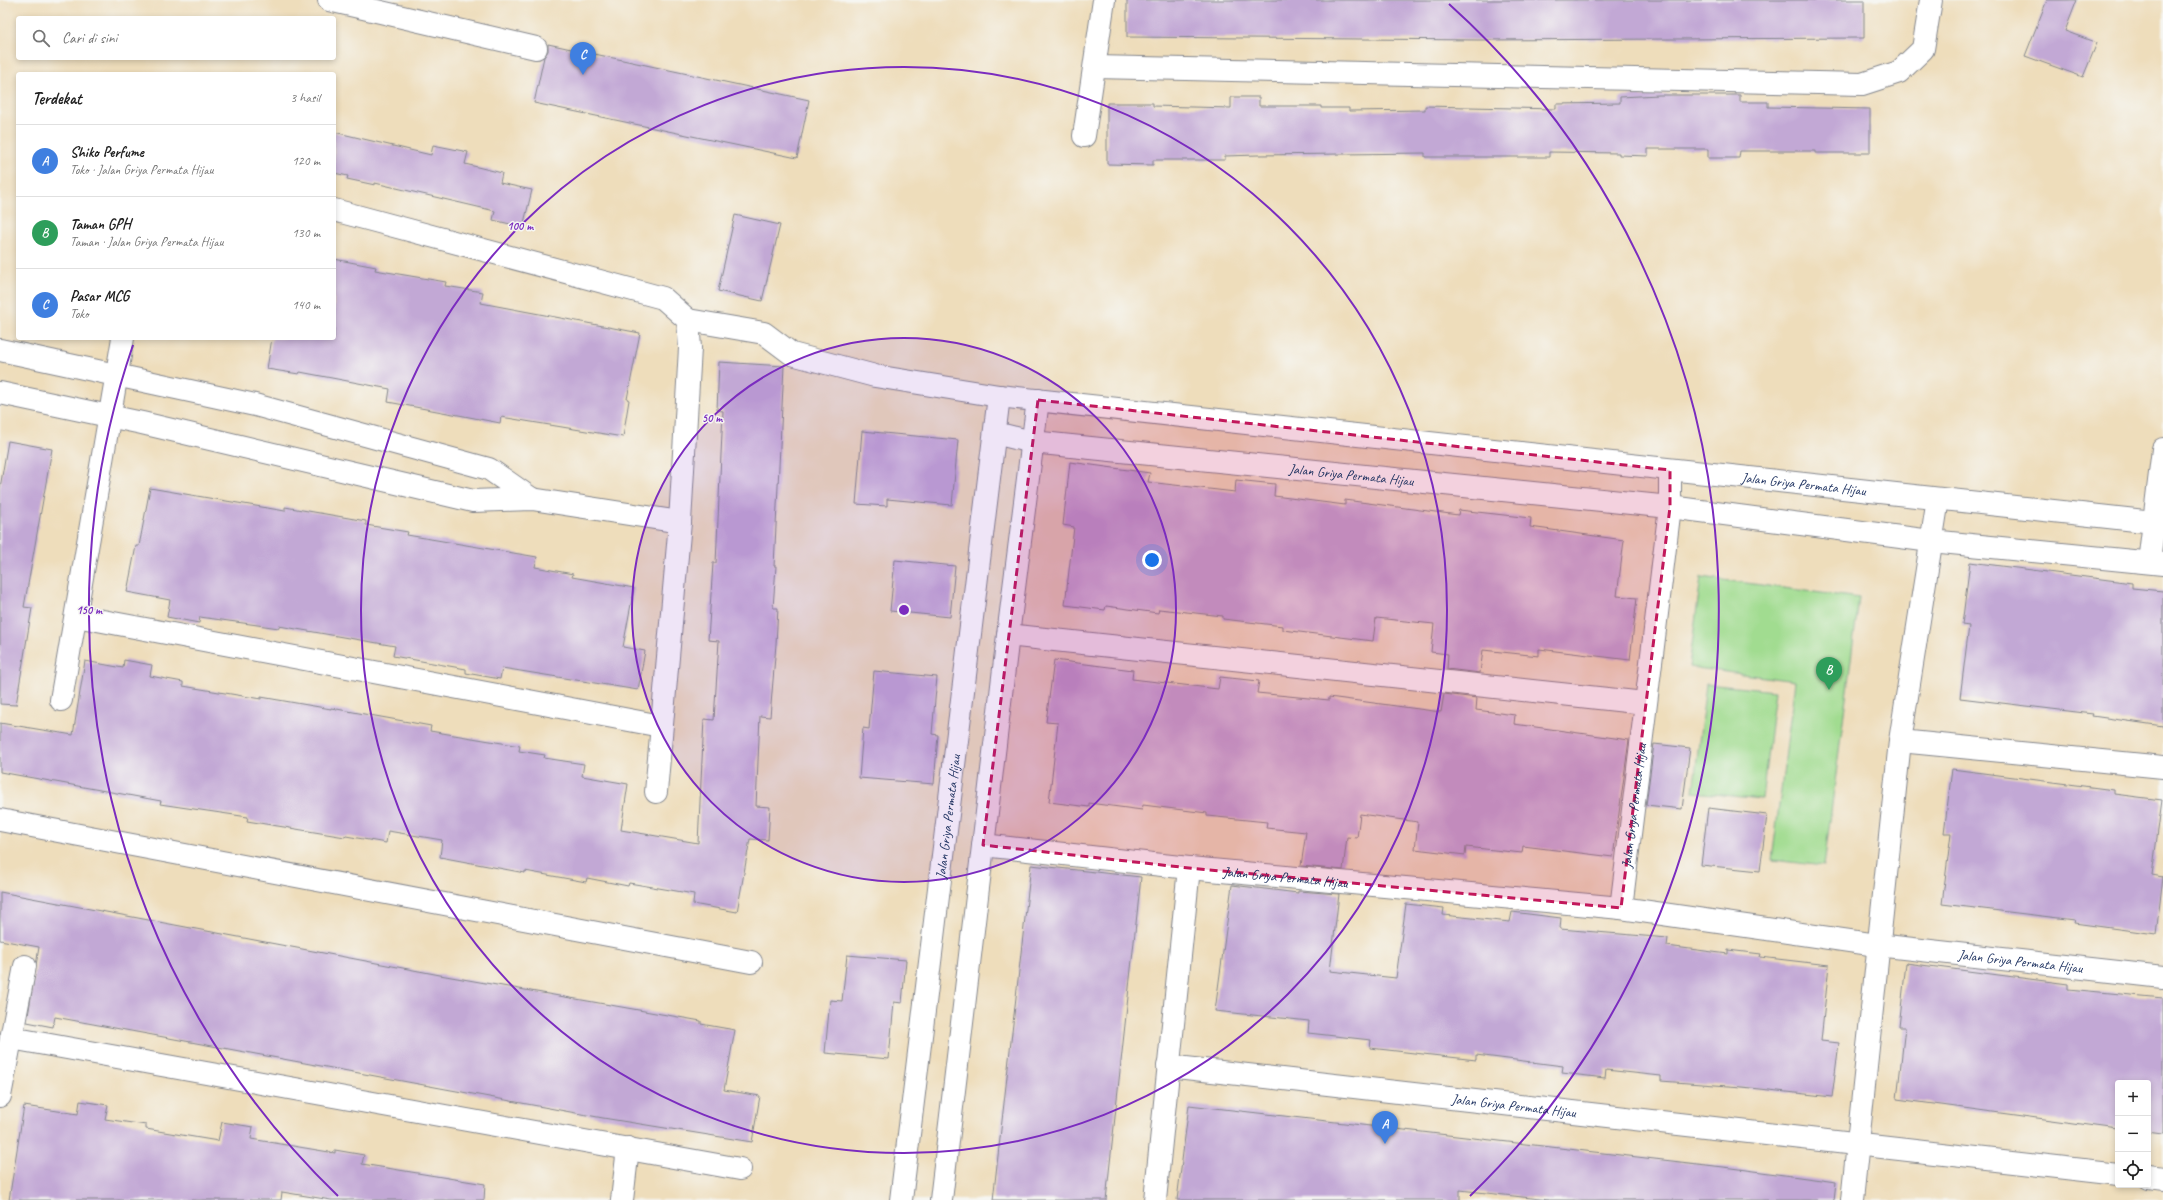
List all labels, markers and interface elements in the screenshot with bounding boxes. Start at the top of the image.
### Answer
search box [16,16,336,60]
icon: search [30,27,52,49]
text: Cari di sini [62,29,117,48]
pin: C [570,42,596,75]
text: Terdekat [32,88,82,109]
text: 3 hasil [290,90,320,106]
text: Shiko Perfume [70,143,144,162]
text: A [42,153,48,169]
text: 120 m [292,153,320,169]
text: Toko · Jalan Griya Permata Hijau [70,162,213,178]
text: Taman GPH [70,215,131,234]
text: 100 m [507,218,534,234]
text: B [42,225,48,241]
text: 130 m [292,225,320,241]
text: Taman · Jalan Griya Permata Hijau [70,234,223,250]
text: Pasar MCG [70,287,129,306]
text: C [42,297,48,313]
text: 140 m [292,297,320,313]
text: Toko [70,306,89,322]
text: 50 m [702,410,723,426]
street label: Jalan Griya Permata Hijau [1287,460,1415,490]
street label: Jalan Griya Permata Hijau [1740,469,1867,500]
your location [1142,550,1162,570]
text: 150 m [76,602,103,618]
centre of rings [897,603,911,617]
pin: B [1816,657,1842,690]
street label: Jalan Griya Permata Hijau [1618,742,1650,870]
street label: Jalan Griya Permata Hijau [932,753,964,881]
street label: Jalan Griya Permata Hijau [1221,863,1349,892]
street label: Jalan Griya Permata Hijau [1956,946,2084,977]
map controls [2115,1080,2151,1188]
button: + [2115,1080,2151,1116]
street label: Jalan Griya Permata Hijau [1450,1090,1578,1121]
pin: A [1372,1111,1398,1144]
button: − [2115,1116,2151,1152]
button: locate [2115,1152,2151,1188]

